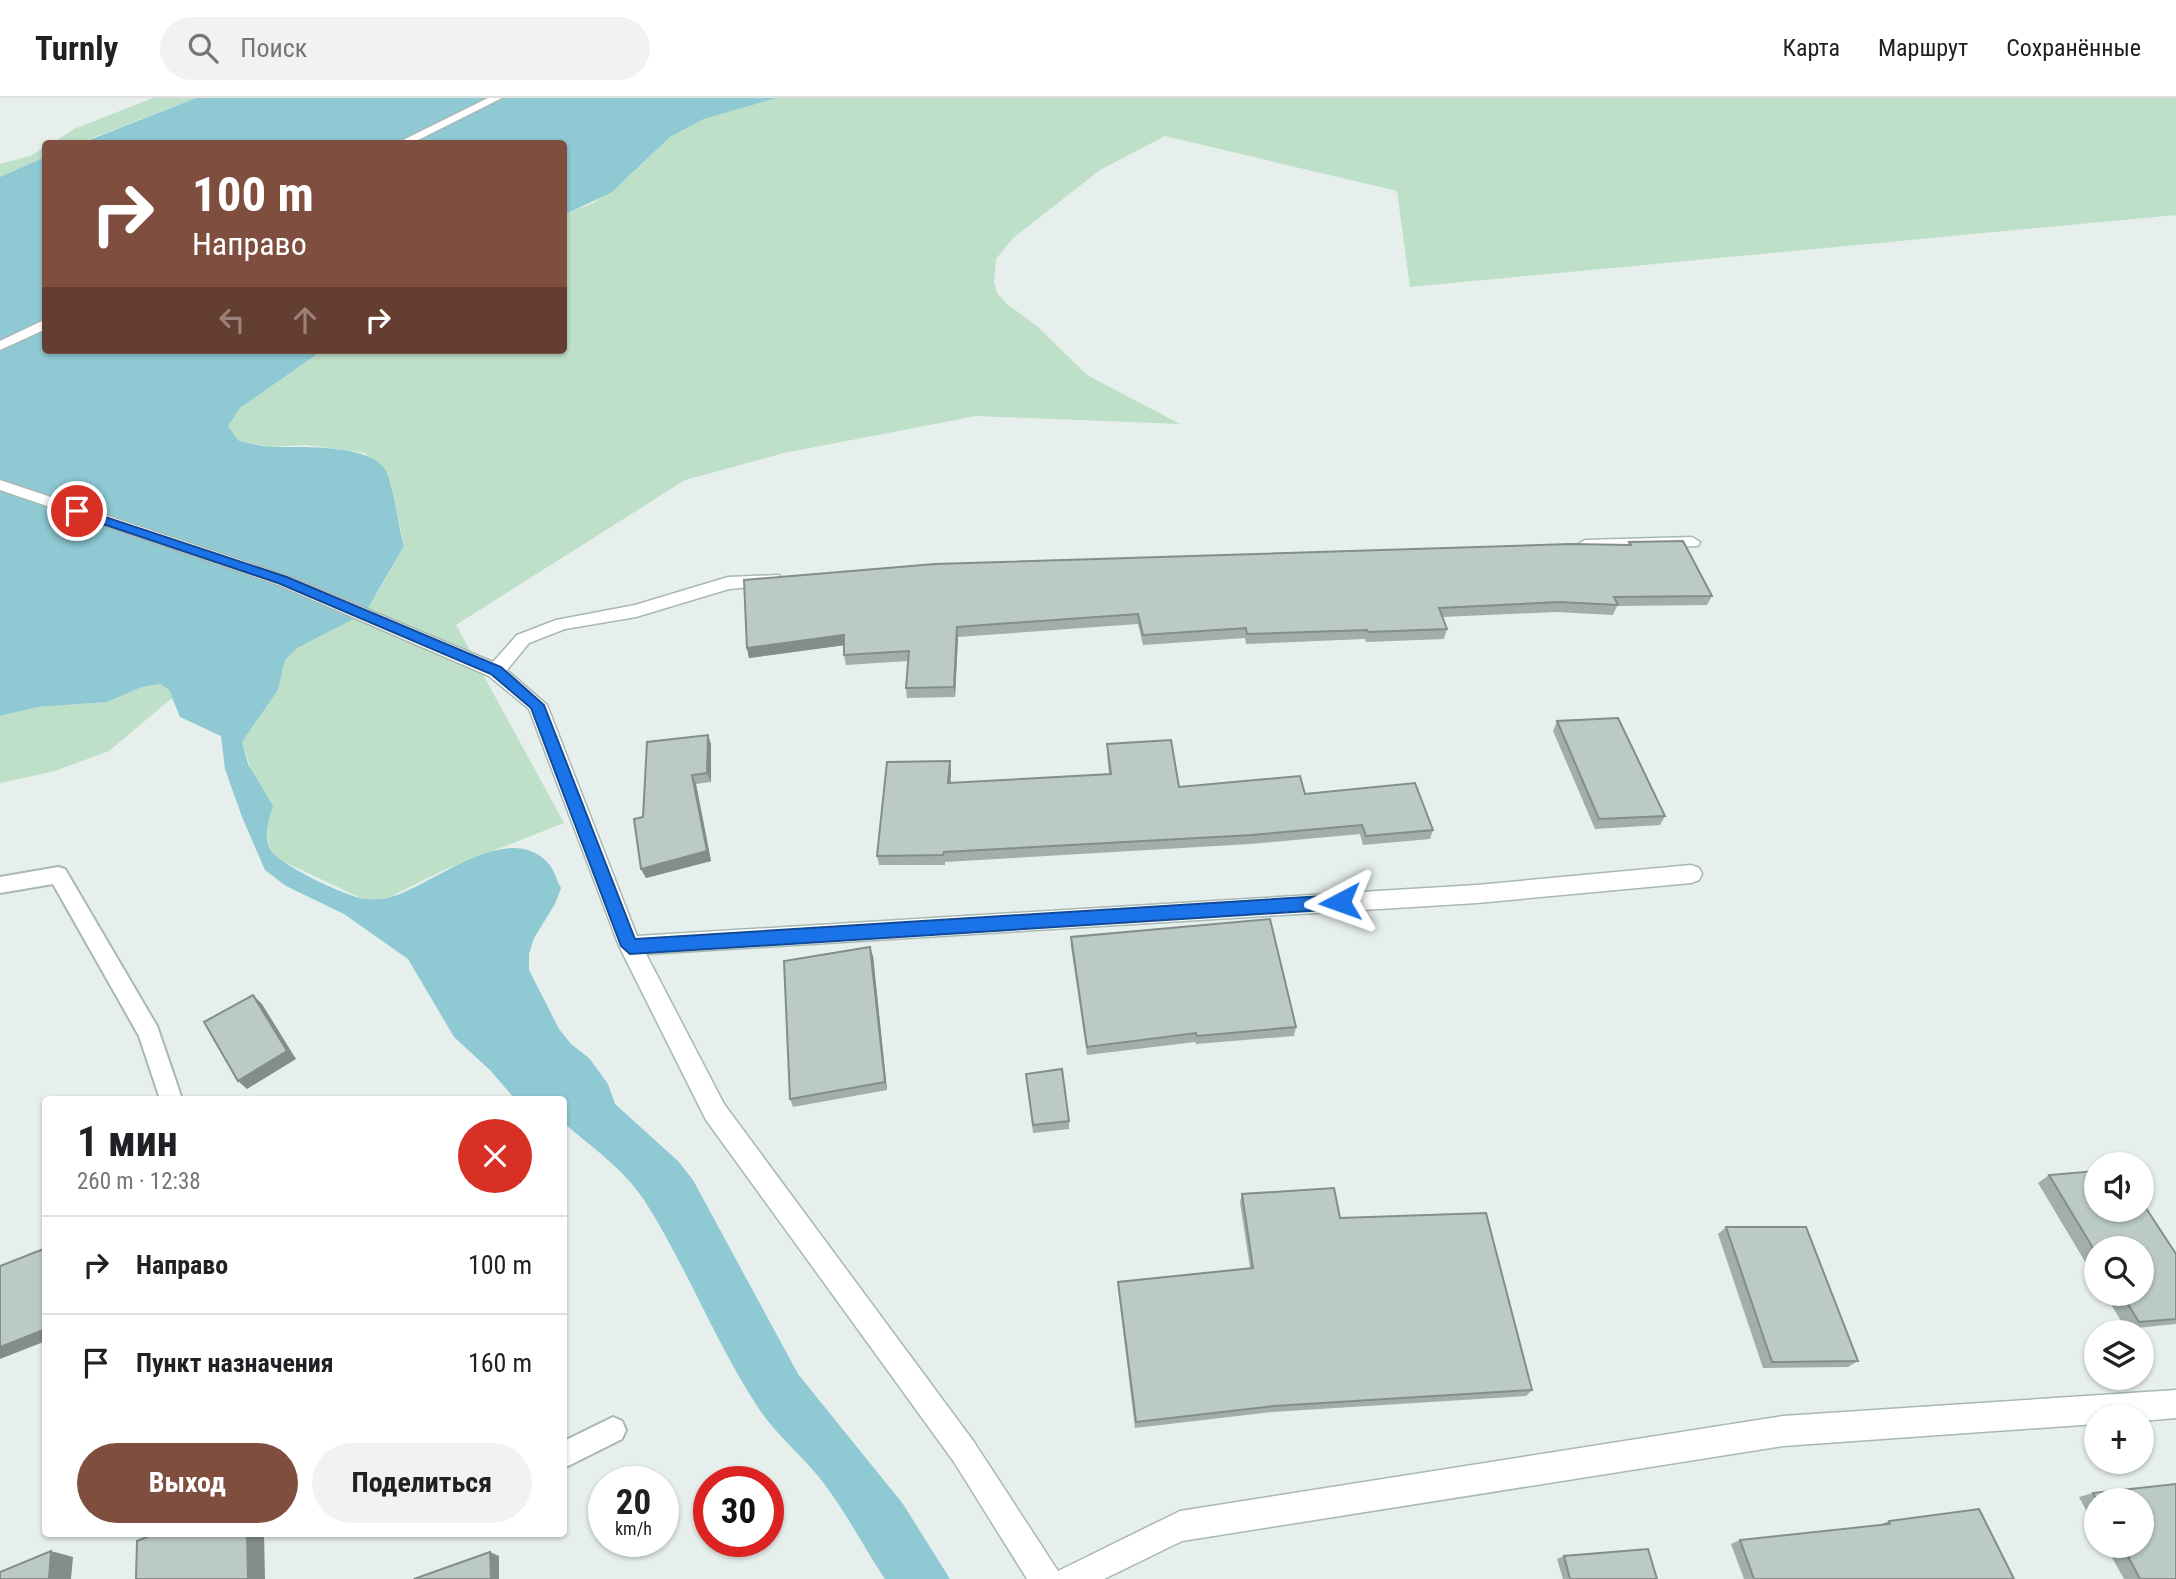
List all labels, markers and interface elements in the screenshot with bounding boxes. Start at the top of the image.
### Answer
search box [160,17,650,80]
text: Turnly [35,29,118,68]
icon: search [184,29,222,67]
text: Поиск [240,33,307,63]
text: Карта [1783,34,1840,62]
text: Маршрут [1878,34,1968,62]
text: Сохранённые [2006,34,2141,62]
text: 100 m [192,166,314,223]
icon: right [77,168,168,259]
text: Направо [192,225,307,263]
icon: left [213,301,251,339]
icon: ahead [286,301,324,339]
icon: right [359,301,397,339]
pin [47,481,107,541]
icon: arrive [58,492,96,530]
position arrow [1303,865,1377,939]
text: 1 мин [77,1117,178,1166]
button: close [458,1119,532,1193]
map controls [2084,1152,2154,1558]
button: sound [2084,1152,2154,1222]
text: 260 m · 12:38 [77,1168,201,1195]
button: search [2084,1236,2154,1306]
icon: right [77,1246,115,1284]
text: Направо [136,1250,228,1280]
text: 100 m [468,1250,532,1280]
button: layers [2084,1320,2154,1390]
icon: arrive [77,1344,115,1382]
text: Пункт назначения [136,1348,334,1378]
text: 160 m [468,1348,532,1378]
button: + [2084,1404,2154,1474]
button: Выход [77,1443,298,1523]
button: Поделиться [312,1443,532,1523]
speed limit sign: 30 [693,1466,784,1557]
text: 20 [616,1482,651,1523]
button: − [2084,1488,2154,1558]
text: km/h [615,1518,652,1539]

